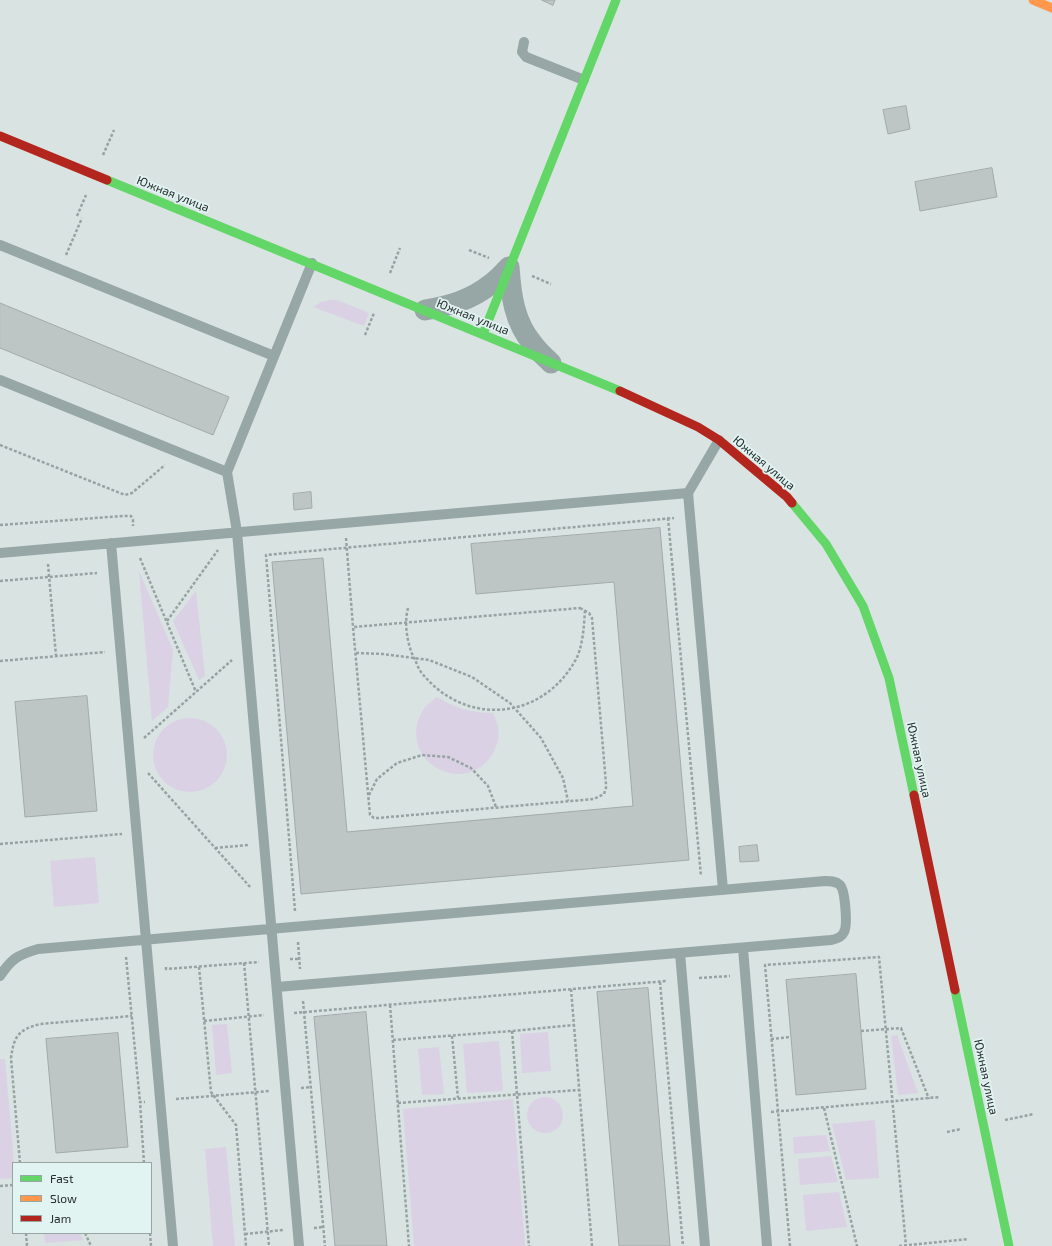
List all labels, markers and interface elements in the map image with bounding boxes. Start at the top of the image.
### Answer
street label: Южная улица [135,173,211,215]
street label: Южная улица [435,296,511,338]
street label: Южная улица [730,433,798,493]
street label: Южная улица [904,721,934,799]
street label: Южная улица [971,1038,1001,1116]
legend [12,1162,152,1234]
text: Fast [50,1171,73,1185]
text: Slow [50,1191,77,1205]
text: Jam [50,1211,71,1225]

